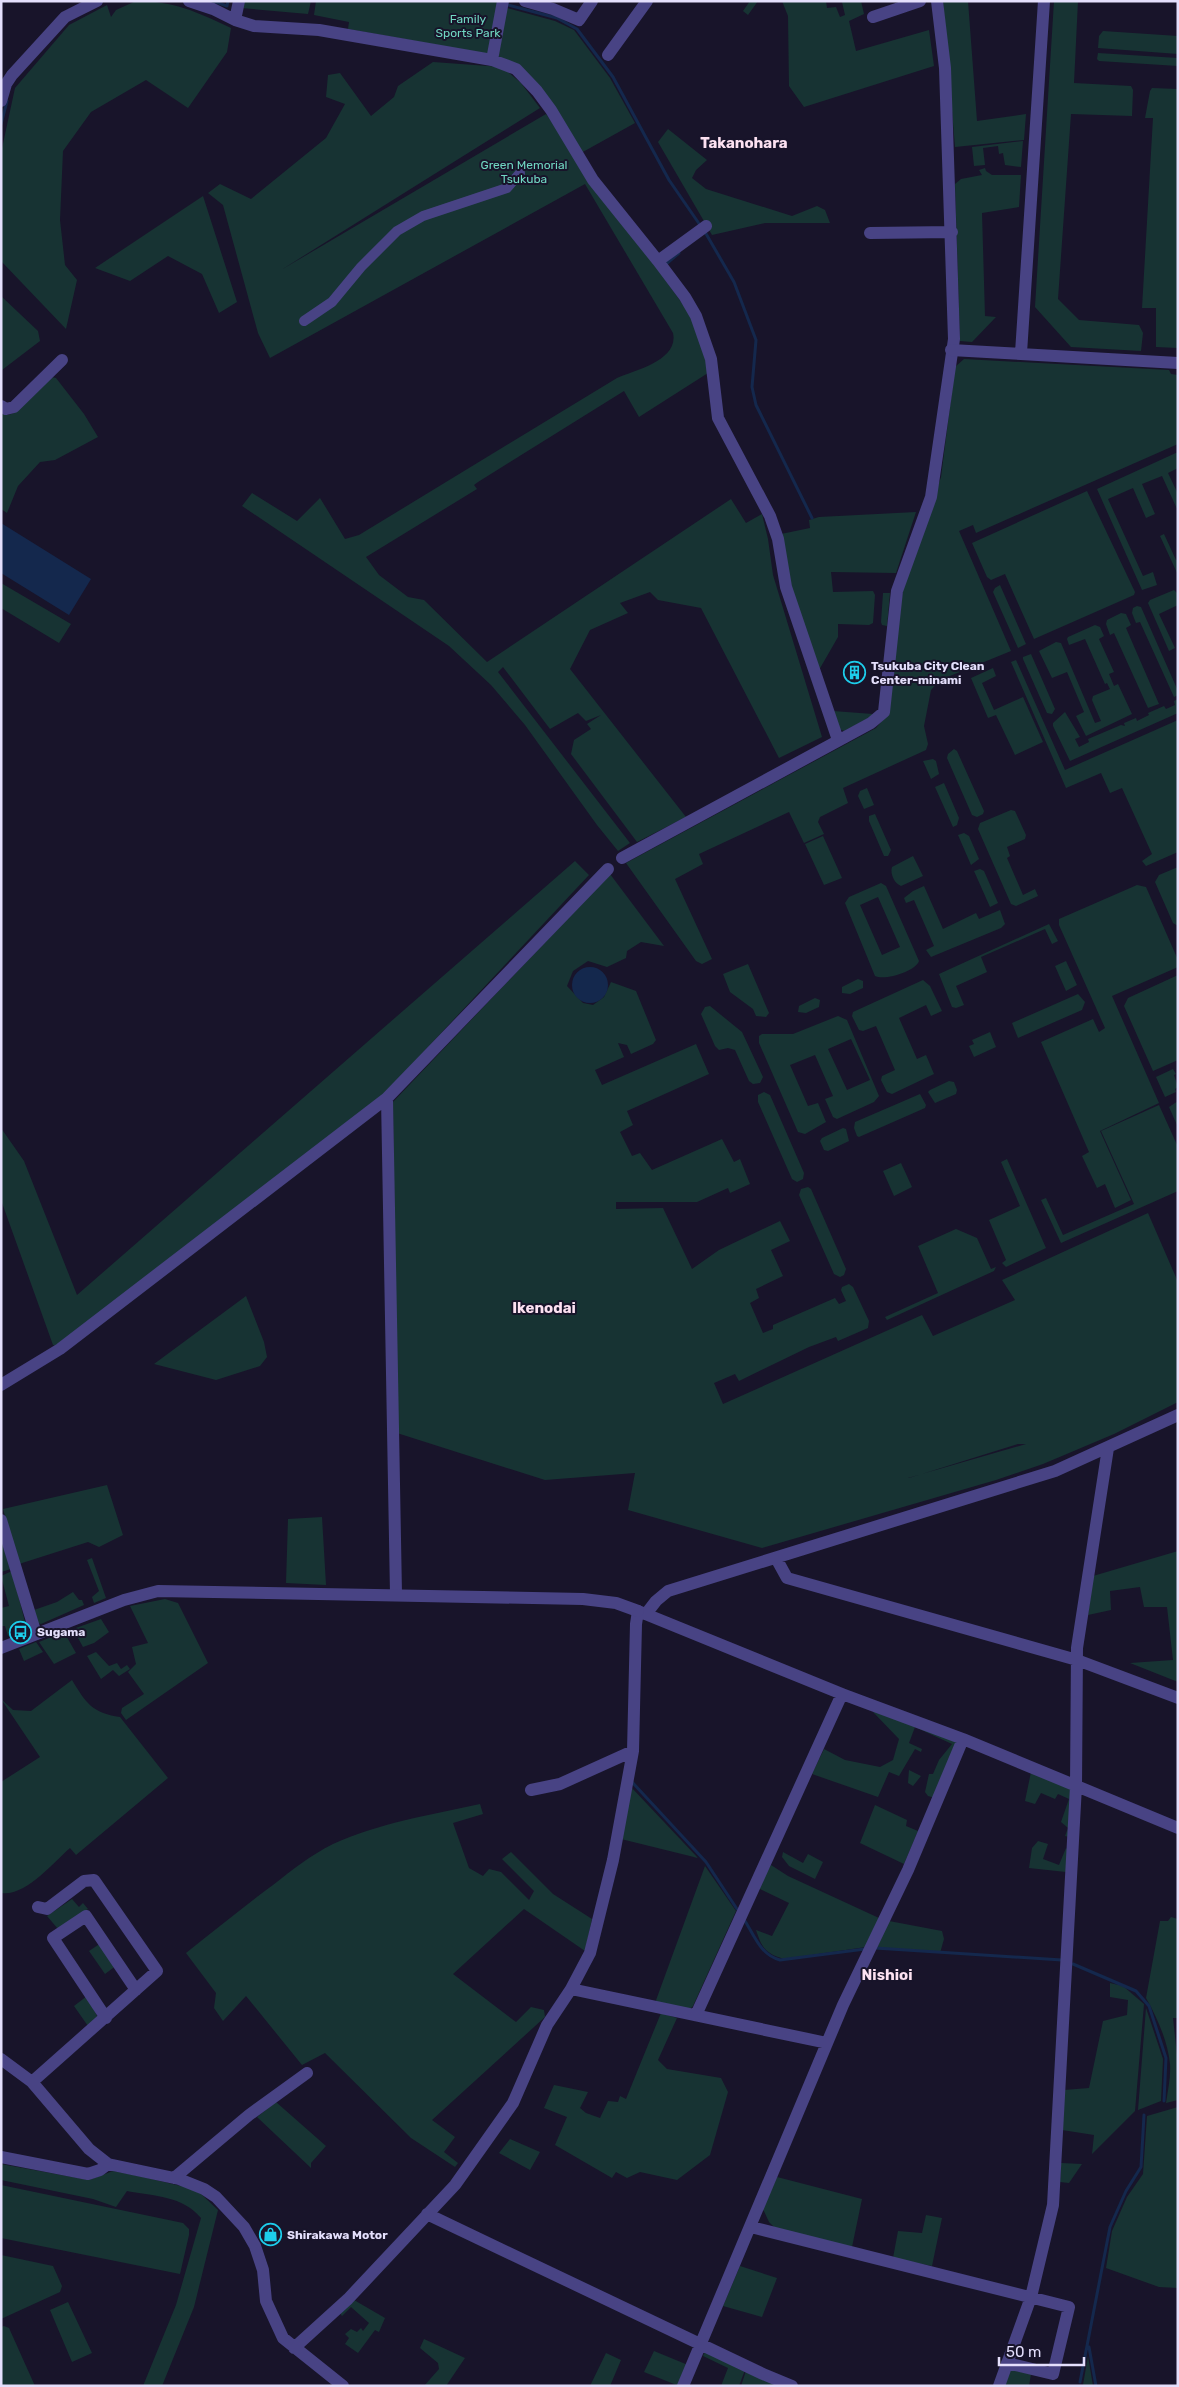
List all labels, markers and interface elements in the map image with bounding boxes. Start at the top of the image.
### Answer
park label: Family Sports Park [436,12,501,40]
district label: Takanohara [700,134,788,152]
park label: Green Memorial Tsukuba [480,158,568,186]
place label: Tsukuba City Clean Center-minami [871,659,985,687]
building icon: Tsukuba City Clean Center-minami [843,661,867,685]
district label: Ikenodai [512,1299,576,1317]
bus stop icon: Sugama [9,1620,33,1644]
place label: Sugama [37,1625,85,1639]
district label: Nishioi [862,1966,912,1984]
shop icon: Shirakawa Motor [259,2223,283,2247]
place label: Shirakawa Motor [287,2228,388,2242]
scale bar [999,2334,1084,2366]
text: 50 m [1006,2343,1041,2361]

